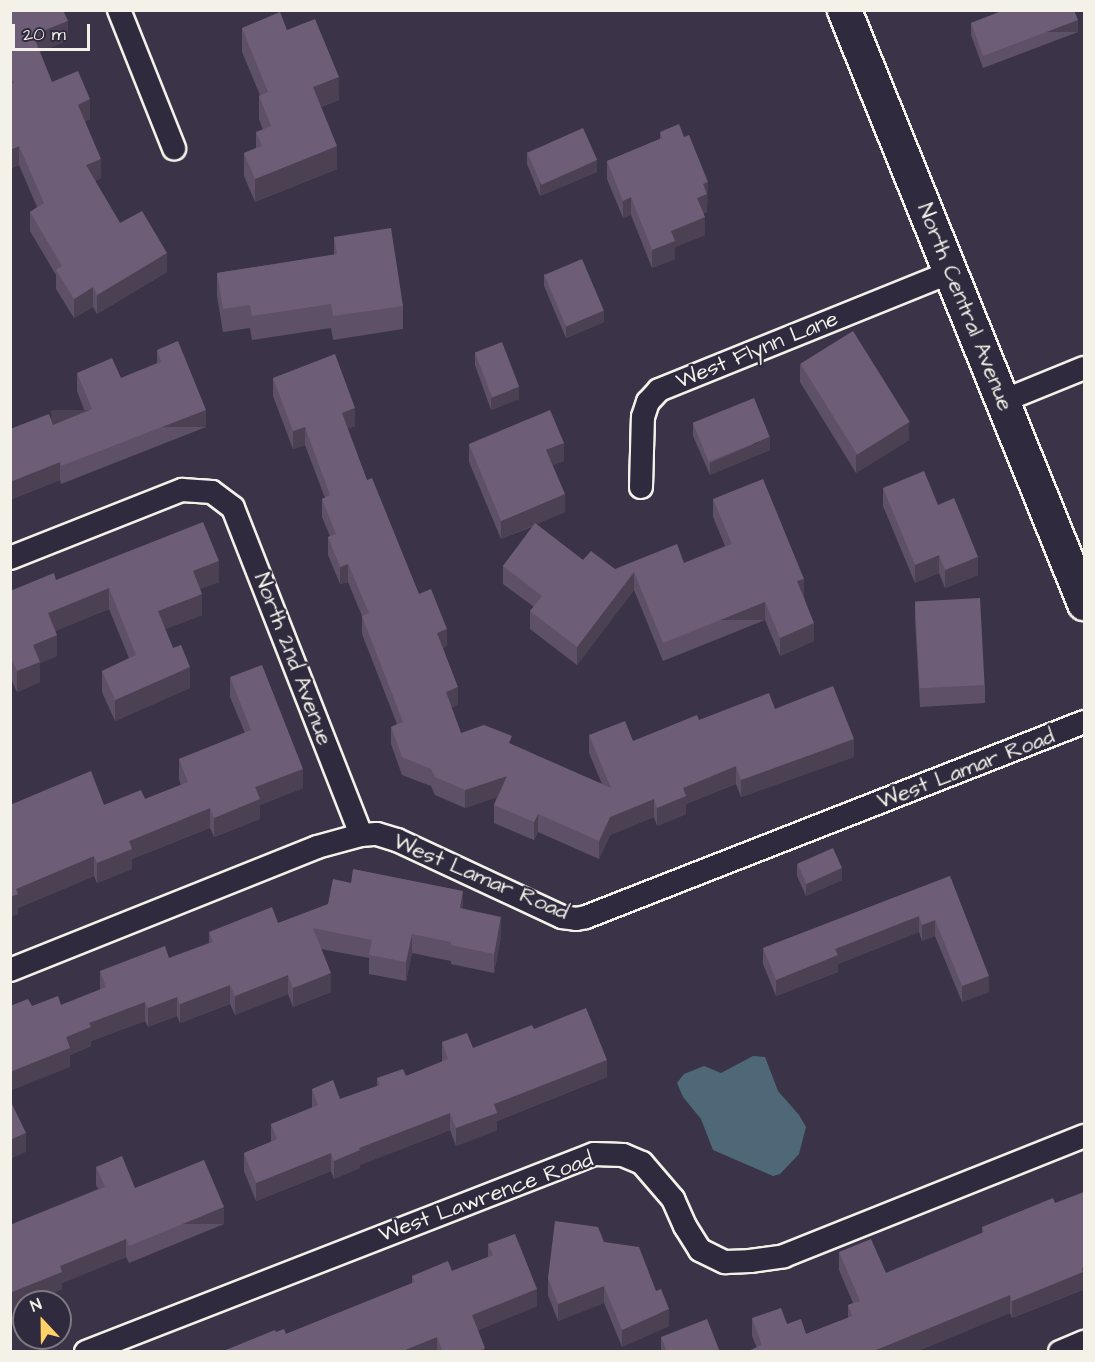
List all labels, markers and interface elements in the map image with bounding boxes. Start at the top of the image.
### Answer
scale bar [15,12,93,50]
text: 20 m [23,22,66,47]
street label: North Central Avenue [911,199,1019,415]
street label: West Flynn Lane [672,306,842,394]
street label: North 2nd Avenue [248,569,338,749]
street label: West Lamar Road [874,723,1058,815]
street label: West Lamar Road [390,828,572,926]
street label: West Lawrence Road [375,1146,597,1248]
north arrow [12,1290,72,1350]
text: N [27,1293,45,1317]

